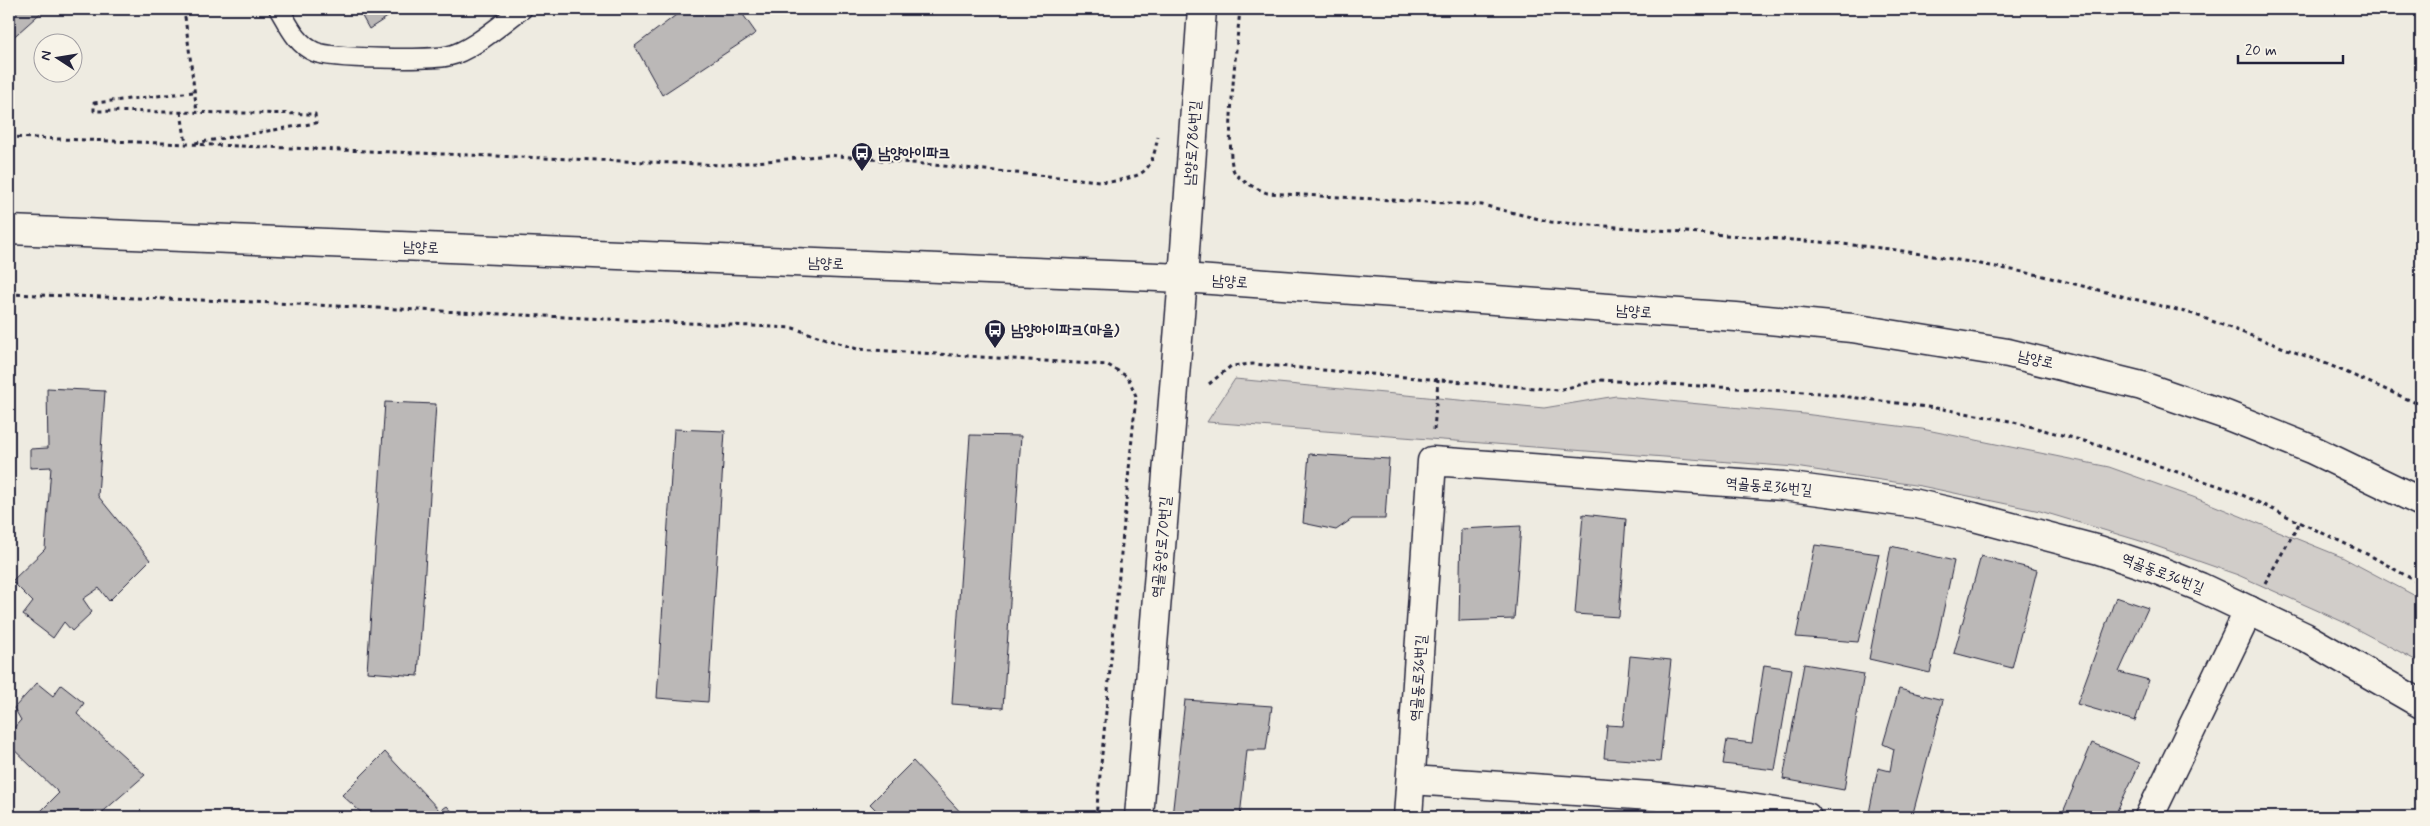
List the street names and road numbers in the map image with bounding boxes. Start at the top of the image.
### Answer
street label: 남양로786번길 [1180,100,1206,186]
street label: 남양로 [403,237,439,259]
street label: 남양로 [808,253,844,275]
street label: 남양로 [1211,271,1249,293]
street label: 남양로 [1615,301,1653,323]
street label: 남양로 [2016,346,2056,374]
street label: 역골동로36번길 [1725,473,1813,501]
street label: 역골중앙로70번길 [1148,495,1176,599]
street label: 역골동로36번길 [2118,549,2207,599]
street label: 역골동로36번길 [1406,634,1432,722]

